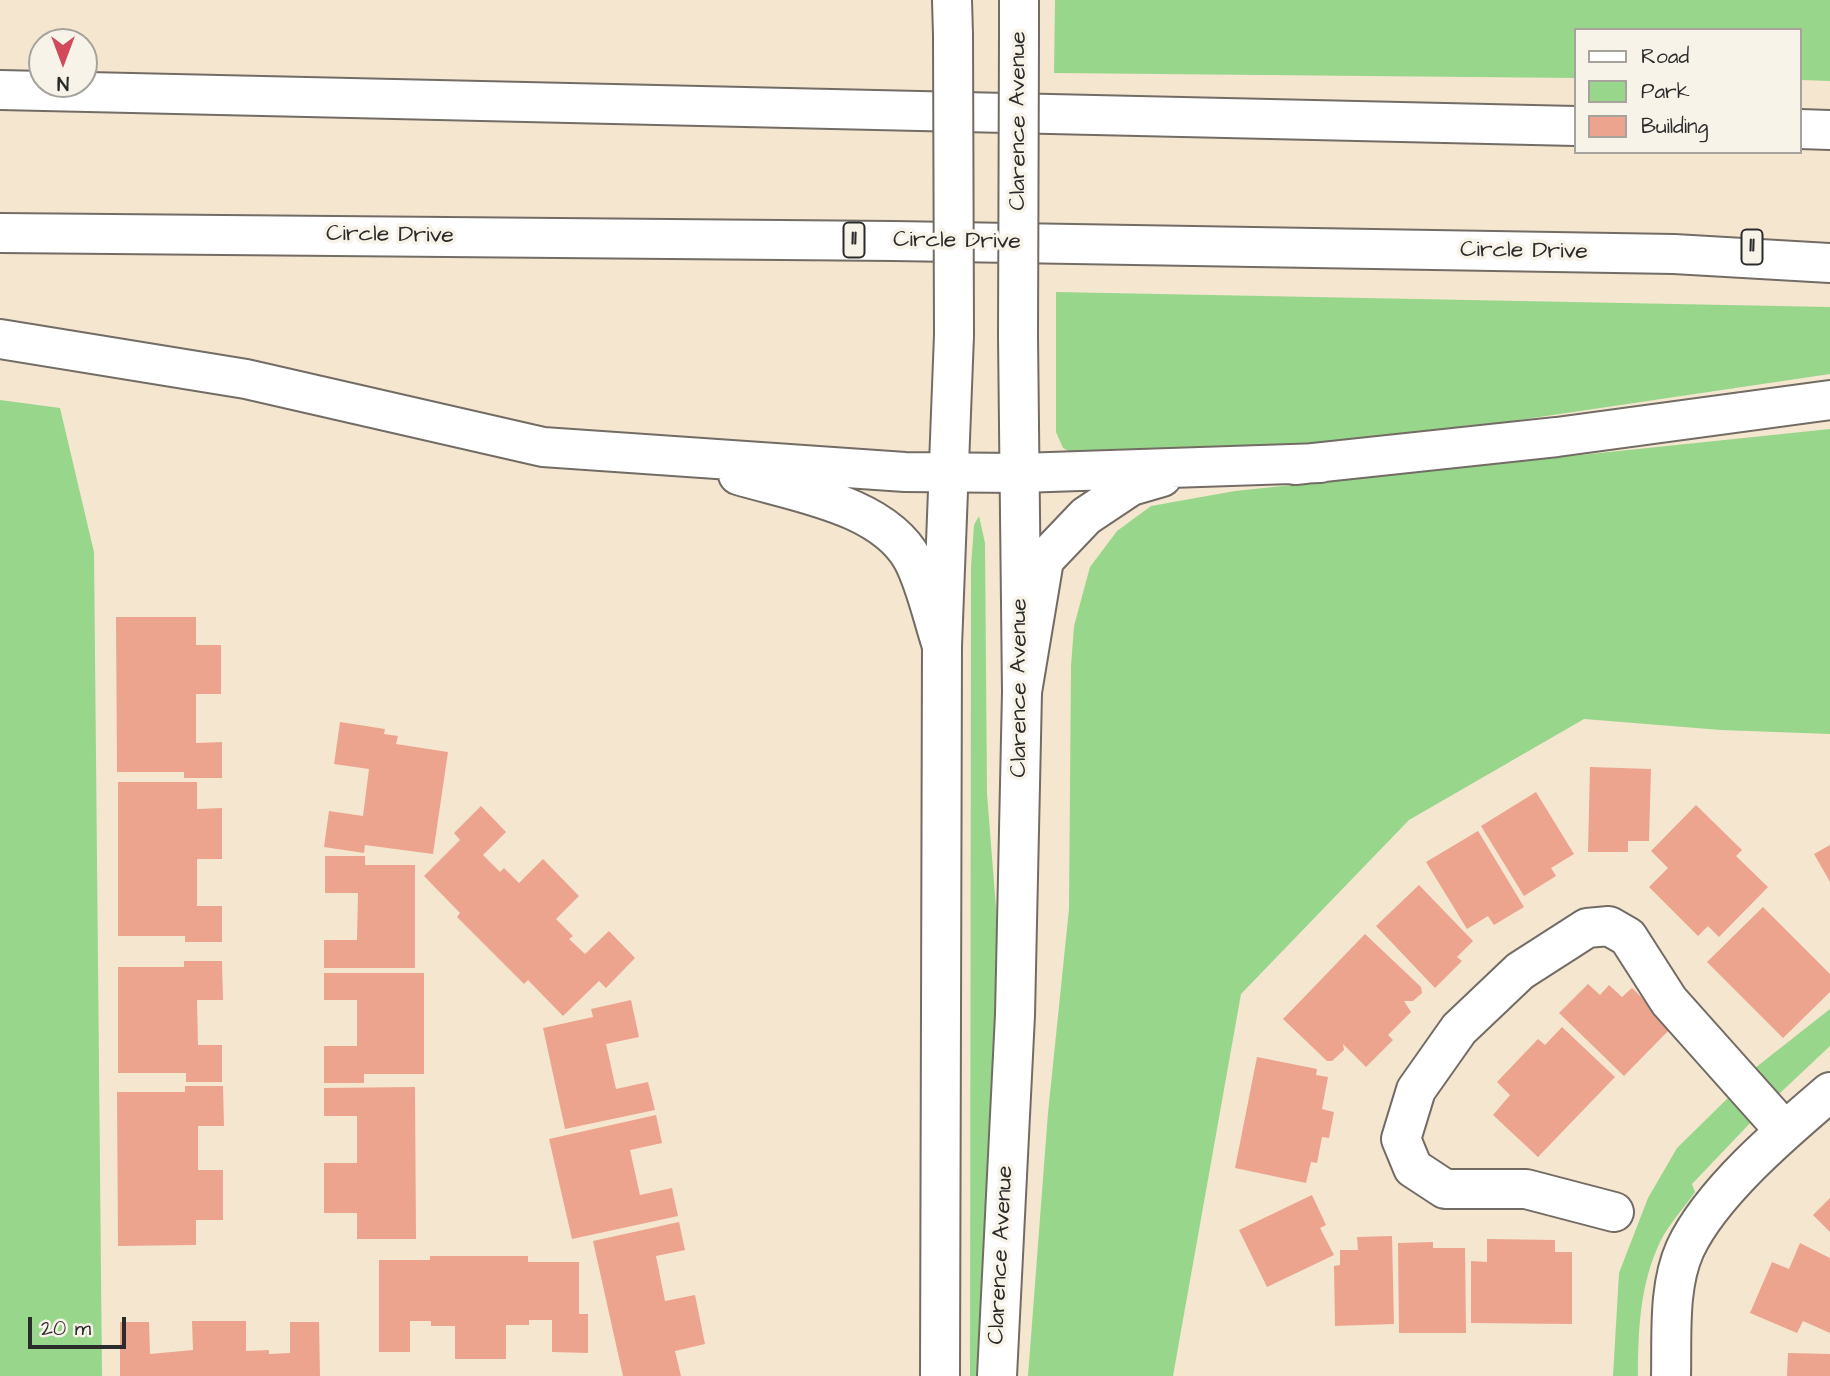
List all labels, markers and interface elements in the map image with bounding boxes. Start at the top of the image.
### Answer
north arrow [28,28,98,98]
legend [1574,28,1802,154]
street label: Clarence Avenue [1005,31,1033,211]
text: Road [1641,42,1689,71]
text: N [57,69,69,96]
text: Park [1641,77,1690,106]
text: Building [1641,112,1708,141]
street label: Circle Drive [326,221,454,251]
road number: 11 [844,222,864,258]
street label: Circle Drive [893,227,1021,257]
road number: 11 [1742,230,1762,264]
street label: Circle Drive [1460,237,1588,267]
street label: Clarence Avenue [1006,598,1034,778]
street label: Clarence Avenue [984,1165,1020,1345]
scale bar [32,1302,130,1346]
text: 20 m [41,1314,91,1343]

